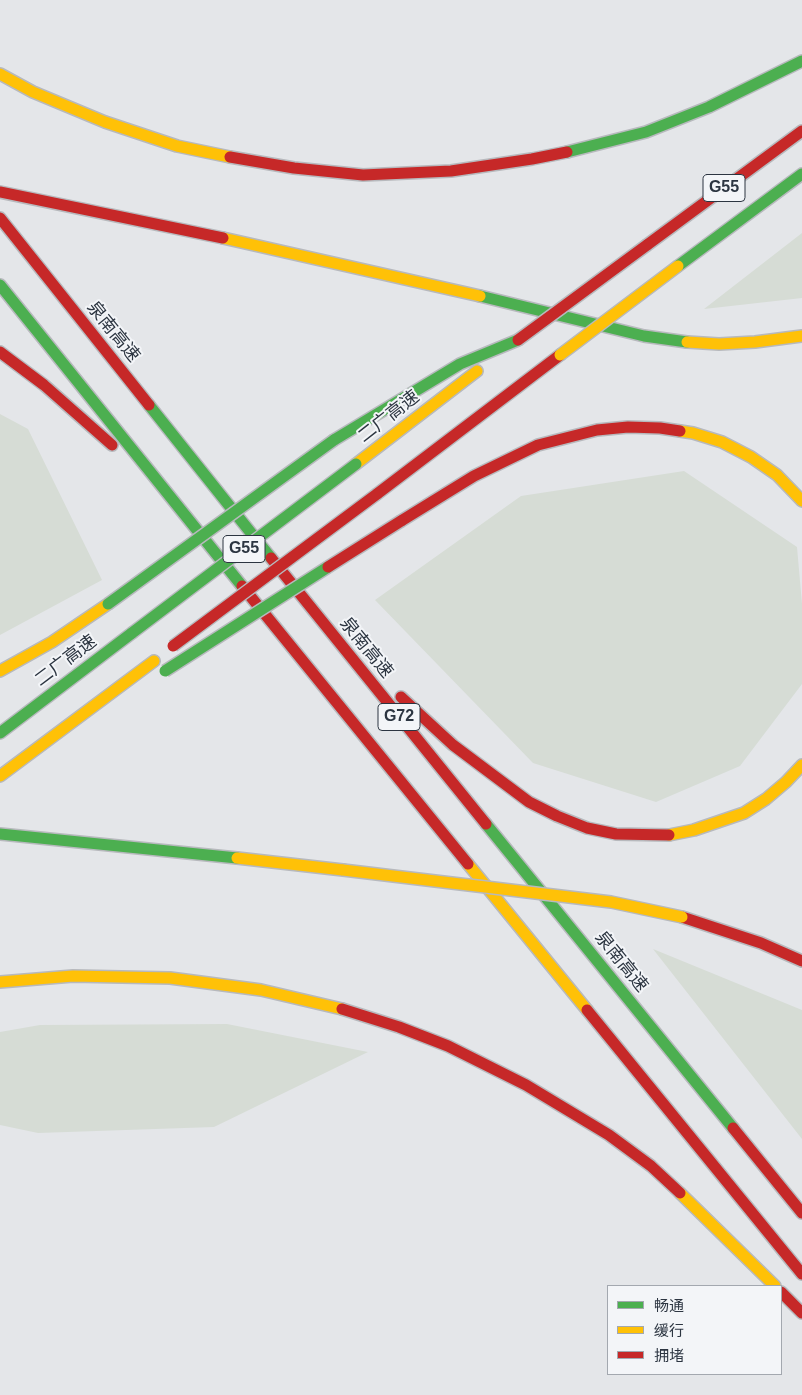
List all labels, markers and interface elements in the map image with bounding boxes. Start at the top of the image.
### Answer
road number: G55 [703,174,745,202]
street label: 泉南高速 [82,297,144,367]
street label: 二广高速 [354,386,424,448]
road number: G55 [223,536,265,562]
street label: 泉南高速 [335,613,397,683]
street label: 二广高速 [31,631,101,691]
road number: G72 [378,704,420,730]
street label: 泉南高速 [590,927,652,997]
legend [607,1285,782,1375]
text: 畅通 [654,1297,684,1314]
text: 缓行 [654,1322,684,1339]
text: 拥堵 [654,1347,684,1364]

